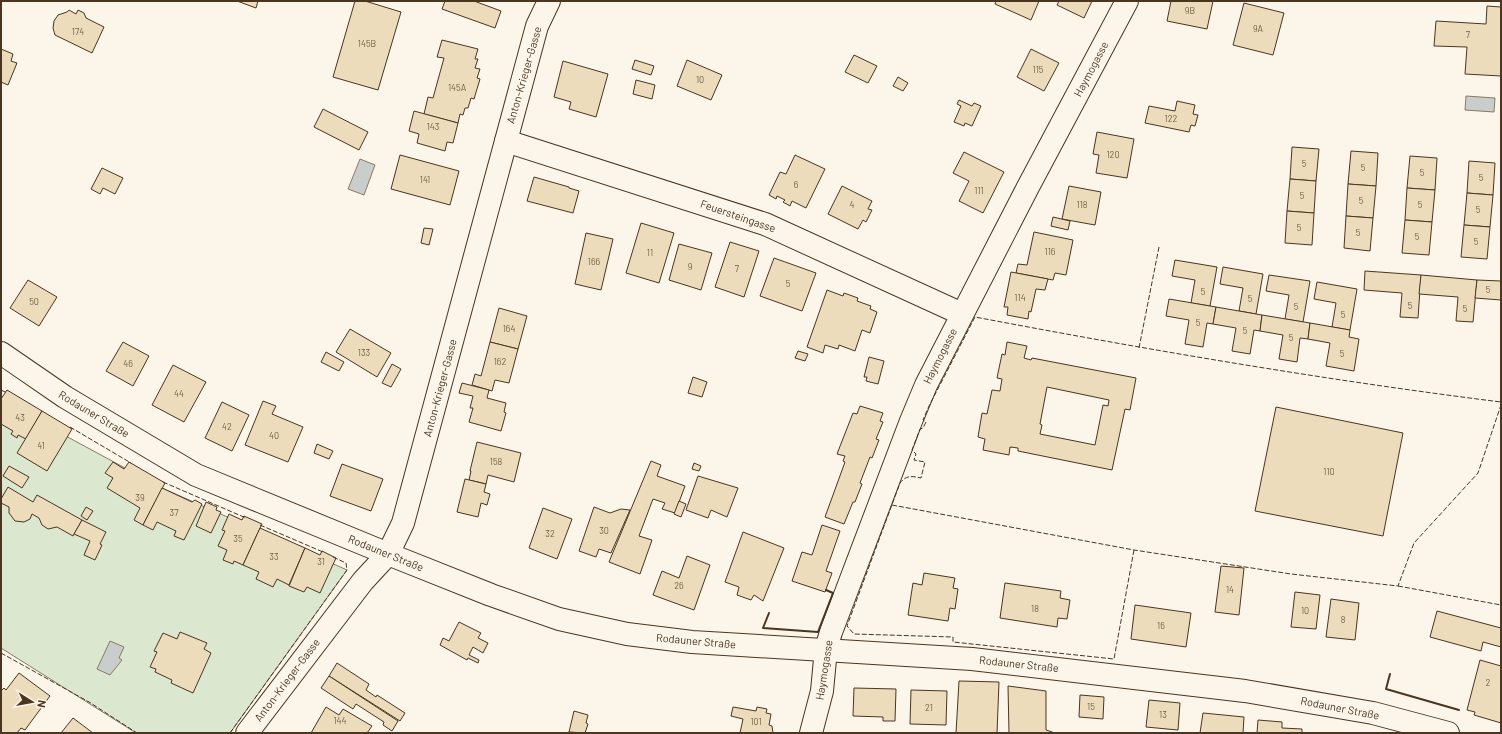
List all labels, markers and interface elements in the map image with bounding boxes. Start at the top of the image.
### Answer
house number: 9B [1185,5,1195,16]
house number: 9A [1253,23,1264,34]
street label: Anton-Krieger-Gasse [503,25,544,125]
house number: 174 [72,26,84,37]
house number: 7 [1466,29,1471,40]
house number: 145B [358,38,376,49]
street label: Haymogasse [1071,39,1111,99]
house number: 115 [1033,64,1044,75]
house number: 10 [696,74,704,85]
house number: 145A [448,82,467,93]
house number: 122 [1165,113,1178,124]
house number: 143 [427,121,440,132]
house number: 120 [1106,149,1120,160]
house number: 5 [1302,158,1307,169]
house number: 5 [1361,162,1366,173]
house number: 5 [1420,167,1425,178]
house number: 5 [1479,172,1484,183]
house number: 141 [420,174,430,185]
house number: 6 [794,179,799,190]
house number: 111 [974,185,984,196]
house number: 5 [1300,190,1305,201]
house number: 5 [1359,195,1364,206]
street label: Feuersteingasse [699,197,778,235]
house number: 4 [850,199,855,210]
house number: 118 [1076,199,1088,210]
house number: 5 [1418,199,1423,210]
house number: 5 [1476,204,1481,215]
house number: 5 [1297,222,1302,233]
house number: 5 [1356,227,1361,238]
house number: 5 [1415,231,1420,242]
house number: 5 [1474,236,1479,247]
house number: 116 [1045,246,1056,257]
house number: 11 [647,247,653,258]
house number: 166 [588,256,601,267]
house number: 9 [688,261,693,272]
house number: 7 [735,263,740,274]
house number: 5 [786,278,791,289]
house number: 5 [1486,284,1491,295]
house number: 5 [1201,286,1206,297]
house number: 114 [1014,292,1026,303]
house number: 5 [1248,293,1253,304]
house number: 50 [29,296,39,307]
house number: 5 [1408,300,1413,311]
house number: 5 [1294,301,1299,312]
house number: 5 [1463,303,1468,314]
house number: 5 [1341,309,1346,320]
house number: 5 [1196,317,1201,328]
house number: 164 [503,323,515,334]
house number: 5 [1243,325,1248,336]
street label: Haymogasse [920,326,959,386]
house number: 5 [1289,332,1294,343]
street label: Anton-Krieger-Gasse [420,337,459,438]
house number: 133 [358,347,371,358]
house number: 5 [1340,348,1345,359]
house number: 162 [494,356,506,367]
house number: 46 [123,358,133,369]
street label: Rodauner Straße [57,387,132,440]
house number: 44 [174,388,184,399]
house number: 43 [15,412,25,423]
house number: 42 [222,421,232,432]
house number: 40 [269,430,279,441]
house number: 41 [37,440,45,451]
house number: 158 [490,456,503,467]
house number: 110 [1323,466,1335,477]
house number: 39 [135,492,145,503]
house number: 37 [170,507,179,518]
house number: 30 [599,525,609,536]
house number: 32 [545,528,555,539]
street label: Rodauner Straße [347,531,426,574]
house number: 35 [233,533,243,544]
house number: 33 [269,551,279,562]
house number: 31 [317,556,325,567]
house number: 26 [674,580,684,591]
house number: 14 [1226,584,1234,595]
house number: 18 [1031,603,1039,614]
house number: 10 [1301,605,1309,616]
house number: 8 [1341,614,1346,625]
house number: 16 [1157,620,1165,631]
street label: Rodauner Straße [656,631,737,650]
street label: Anton-Krieger-Gasse [251,636,322,724]
street label: Haymogasse [812,639,835,701]
street label: Rodauner Straße [979,653,1060,674]
house number: 2 [1486,677,1491,688]
north arrow [12,682,52,722]
street label: Rodauner Straße [1300,693,1381,722]
text: N [35,699,49,709]
house number: 15 [1087,701,1095,712]
house number: 21 [925,702,933,713]
house number: 13 [1159,709,1167,720]
house number: 144 [333,715,347,726]
house number: 101 [750,716,762,727]

